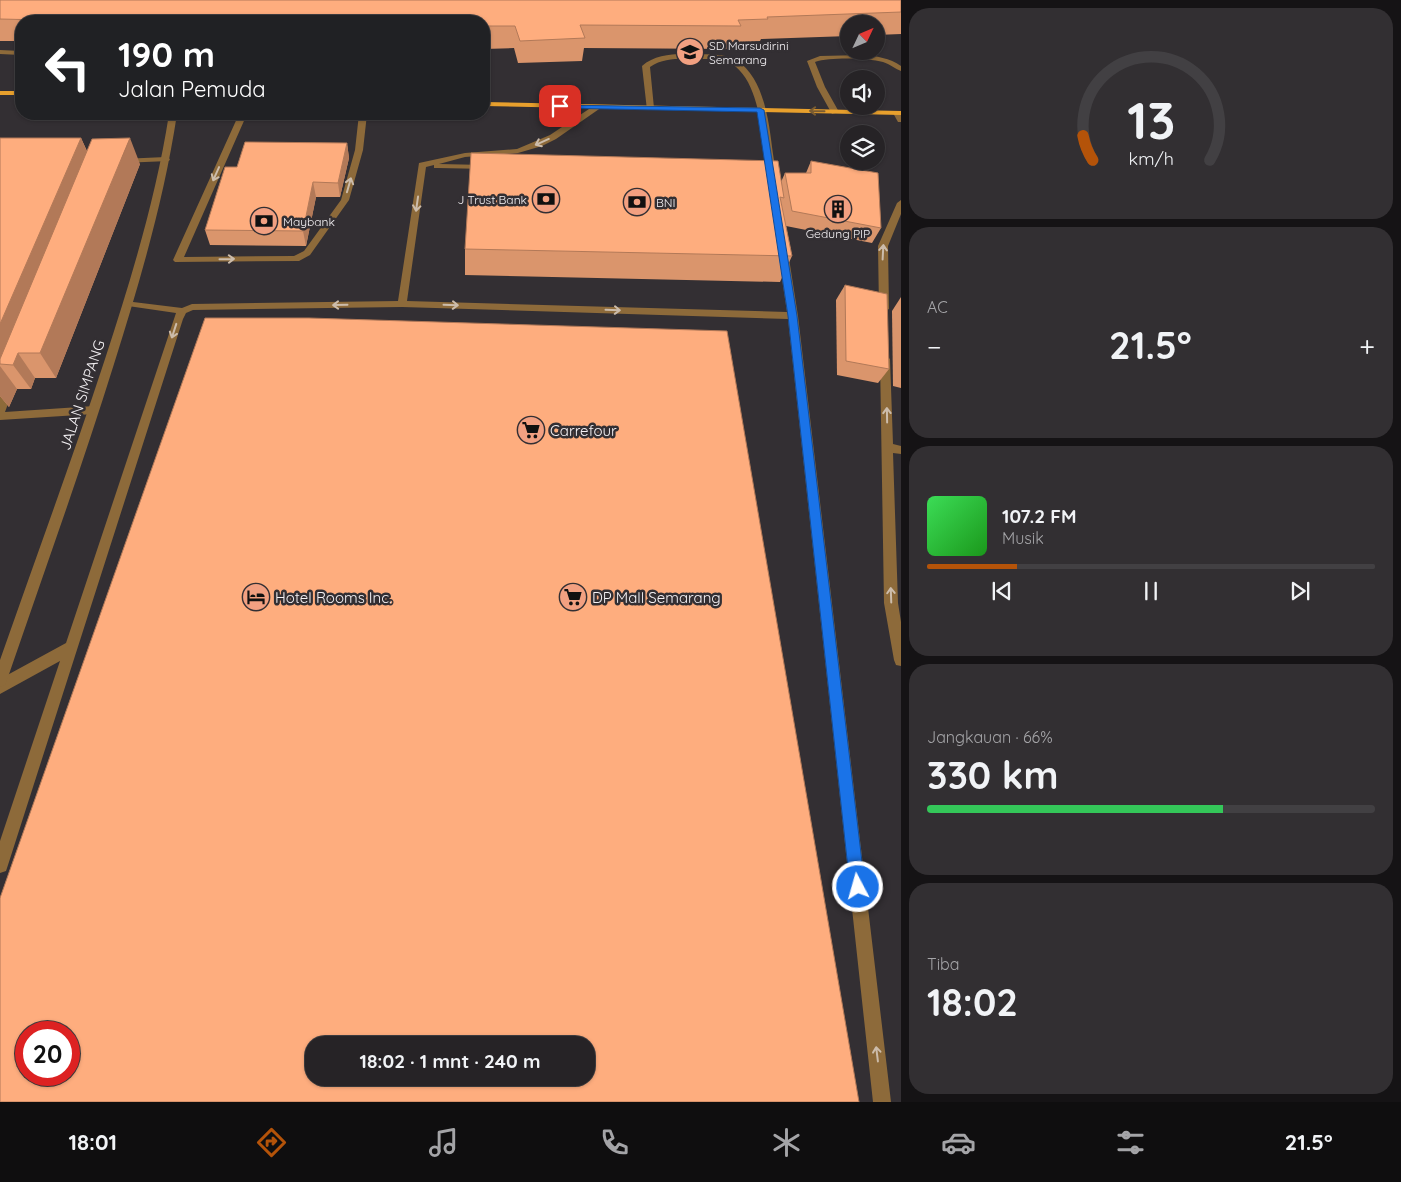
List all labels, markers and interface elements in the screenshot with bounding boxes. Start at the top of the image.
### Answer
north arrow [840,15,885,60]
map controls [840,15,885,170]
text: 190 m [118,32,215,76]
icon: left [35,35,100,100]
school or university icon: SD Marsudirini Semarang [675,37,705,67]
place label: SD Marsudirini Semarang [709,38,788,67]
button: sound [840,70,885,115]
text: Jalan Pemuda [118,75,266,103]
pin [539,85,581,127]
text: 13 [1127,87,1175,152]
icon: arrive [546,92,574,120]
one-way arrow [810,107,826,116]
button: layers [840,125,885,170]
one-way arrow [535,138,550,148]
text: km/h [1128,147,1174,169]
one-way arrow [211,166,220,181]
one-way arrow [345,177,355,193]
bank icon: J Trust Bank [531,184,561,214]
bank icon: BNI [622,187,652,217]
place label: J Trust Bank [457,192,527,207]
building icon: Gedung PIP [823,194,853,224]
place label: BNI [656,195,676,210]
one-way arrow [411,196,421,212]
bank icon: Maybank [249,206,279,236]
place label: Maybank [283,214,335,229]
place label: Gedung PIP [806,226,870,241]
one-way arrow [879,245,888,261]
one-way arrow [218,254,234,264]
text: AC [927,297,948,317]
one-way arrow [333,300,349,310]
one-way arrow [443,301,459,310]
one-way arrow [605,306,621,315]
text: 21.5° [1109,321,1192,369]
one-way arrow [168,322,178,338]
text: − [927,329,942,364]
text: + [1359,329,1375,364]
street label: JALAN SIMPANG [55,337,109,453]
one-way arrow [882,407,891,423]
supermarket icon: Carrefour [516,415,546,445]
place label: Carrefour [550,421,617,440]
text: 107.2 FM [1002,504,1077,528]
text: Musik [1002,528,1044,548]
icon: previous [988,577,1016,605]
icon: pause [1137,577,1165,605]
icon: next [1286,577,1314,605]
hotel icon: Hotel Rooms Inc. [241,582,271,612]
supermarket icon: DP Mall Semarang [558,582,588,612]
one-way arrow [886,587,896,603]
place label: Hotel Rooms Inc. [275,588,392,607]
place label: DP Mall Semarang [592,588,721,607]
text: Jangkauan · 66% [927,727,1053,747]
text: 330 km [927,751,1058,799]
position arrow [831,860,883,912]
text: Tiba [927,954,959,974]
text: 18:02 [927,978,1018,1026]
speed limit sign: 20 [15,1021,80,1086]
one-way arrow [872,1046,882,1062]
text: 18:02 · 1 mnt · 240 m [360,1049,541,1073]
icon: directions [254,1125,289,1160]
icon: music [426,1125,461,1160]
icon: phone [597,1125,632,1160]
icon: climate [769,1125,804,1160]
icon: car [941,1125,976,1160]
icon: filters [1113,1125,1148,1160]
text: 18:01 [68,1128,117,1156]
text: 21.5° [1285,1128,1333,1156]

